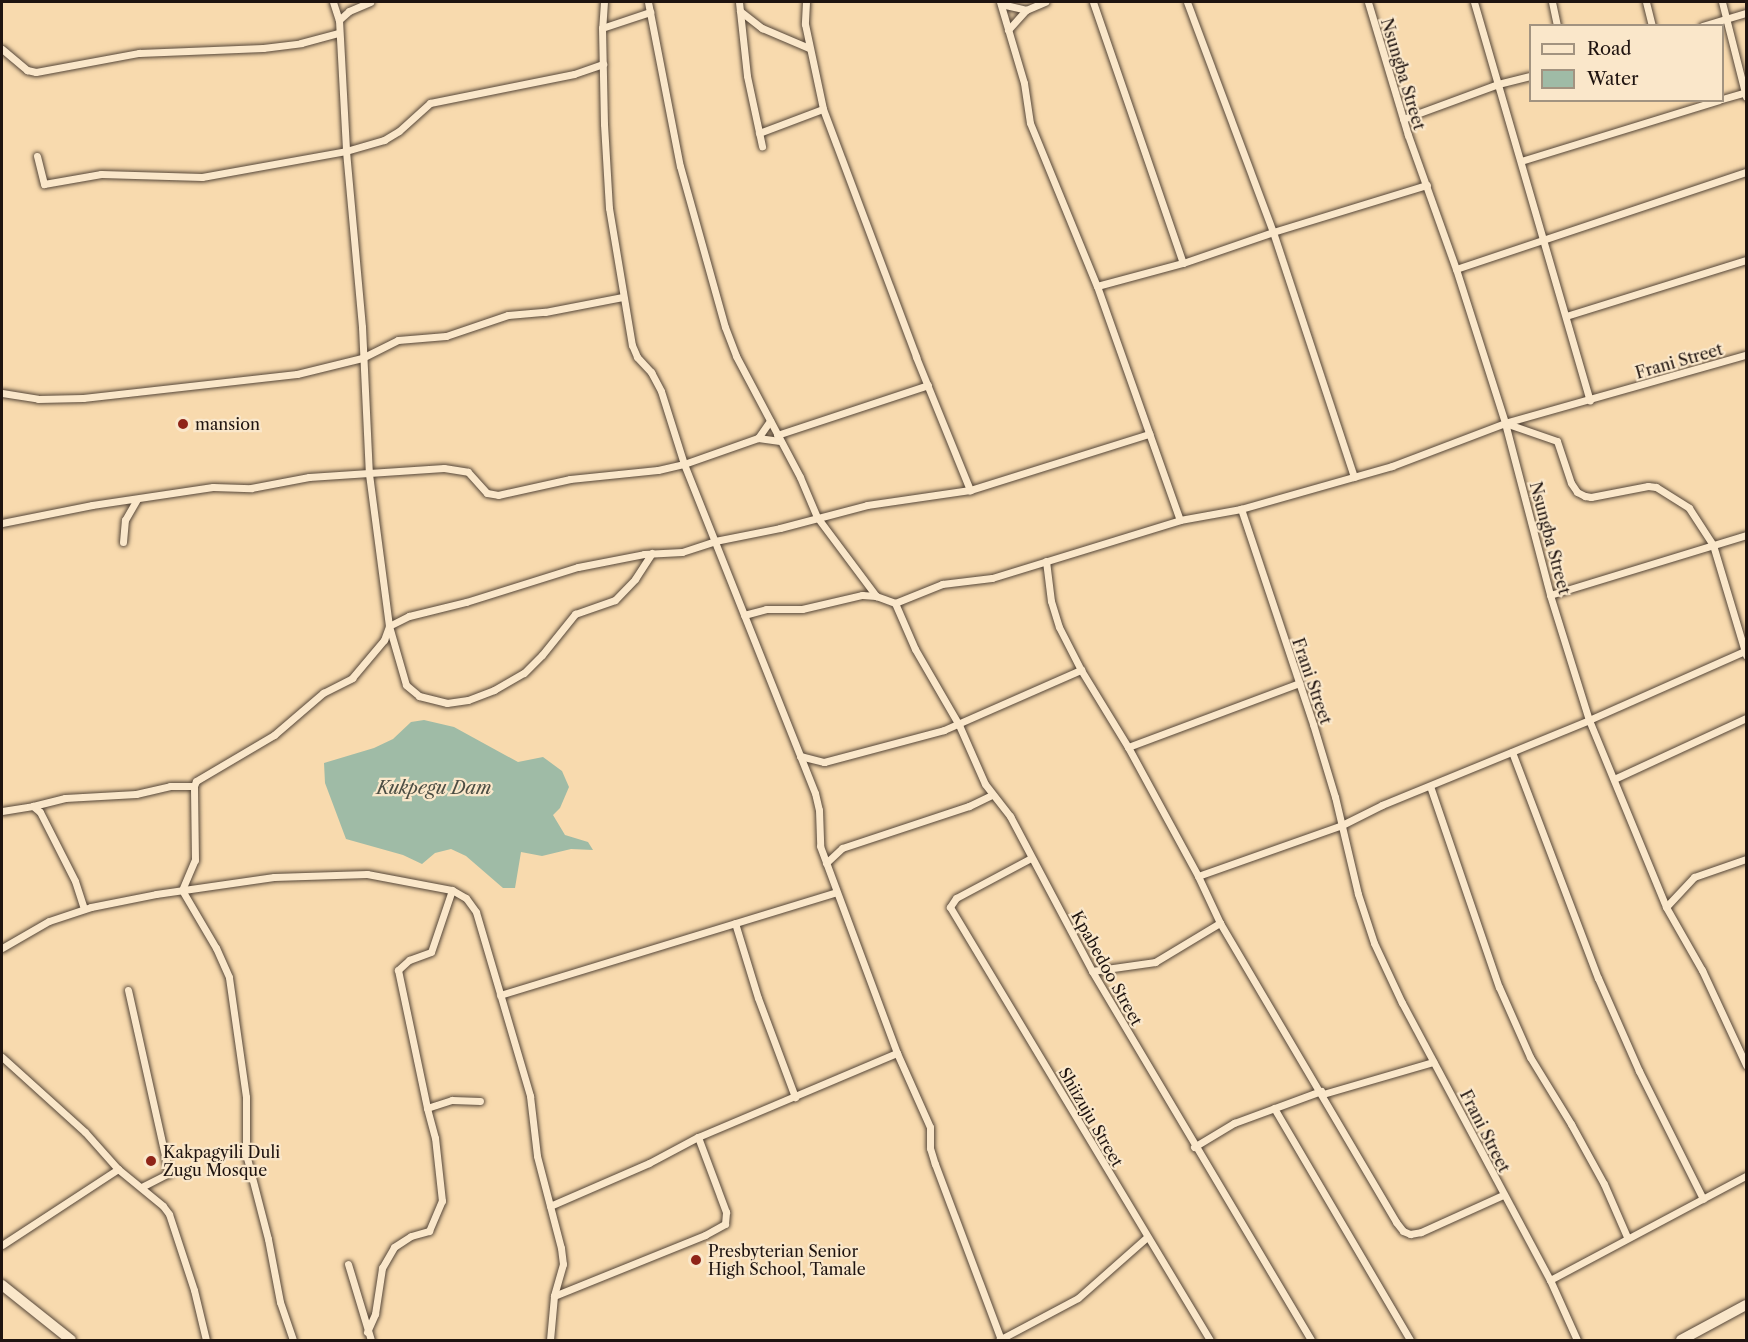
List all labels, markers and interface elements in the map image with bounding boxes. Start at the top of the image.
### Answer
street label: Nsungba Street [1377,16,1429,132]
legend [1529,24,1724,102]
text: Road [1587,38,1632,60]
text: Water [1587,68,1639,90]
street label: Frani Street [1633,339,1725,383]
place label: mansion [195,414,260,434]
marker: mansion [176,417,190,431]
street label: Nsungba Street [1526,480,1574,596]
street label: Frani Street [1288,635,1336,727]
water label: Kukpegu Dam [377,777,491,799]
street label: Kpabedoo Street [1067,907,1147,1029]
street label: Shiizuju Street [1055,1064,1127,1170]
street label: Frani Street [1456,1087,1514,1175]
place label: Kakpagyili Duli Zugu Mosque [163,1142,280,1180]
marker: Kakpagyili Duli Zugu Mosque [144,1154,158,1168]
place label: Presbyterian Senior High School, Tamale [708,1241,866,1279]
marker: Presbyterian Senior High School, Tamale [689,1253,703,1267]

